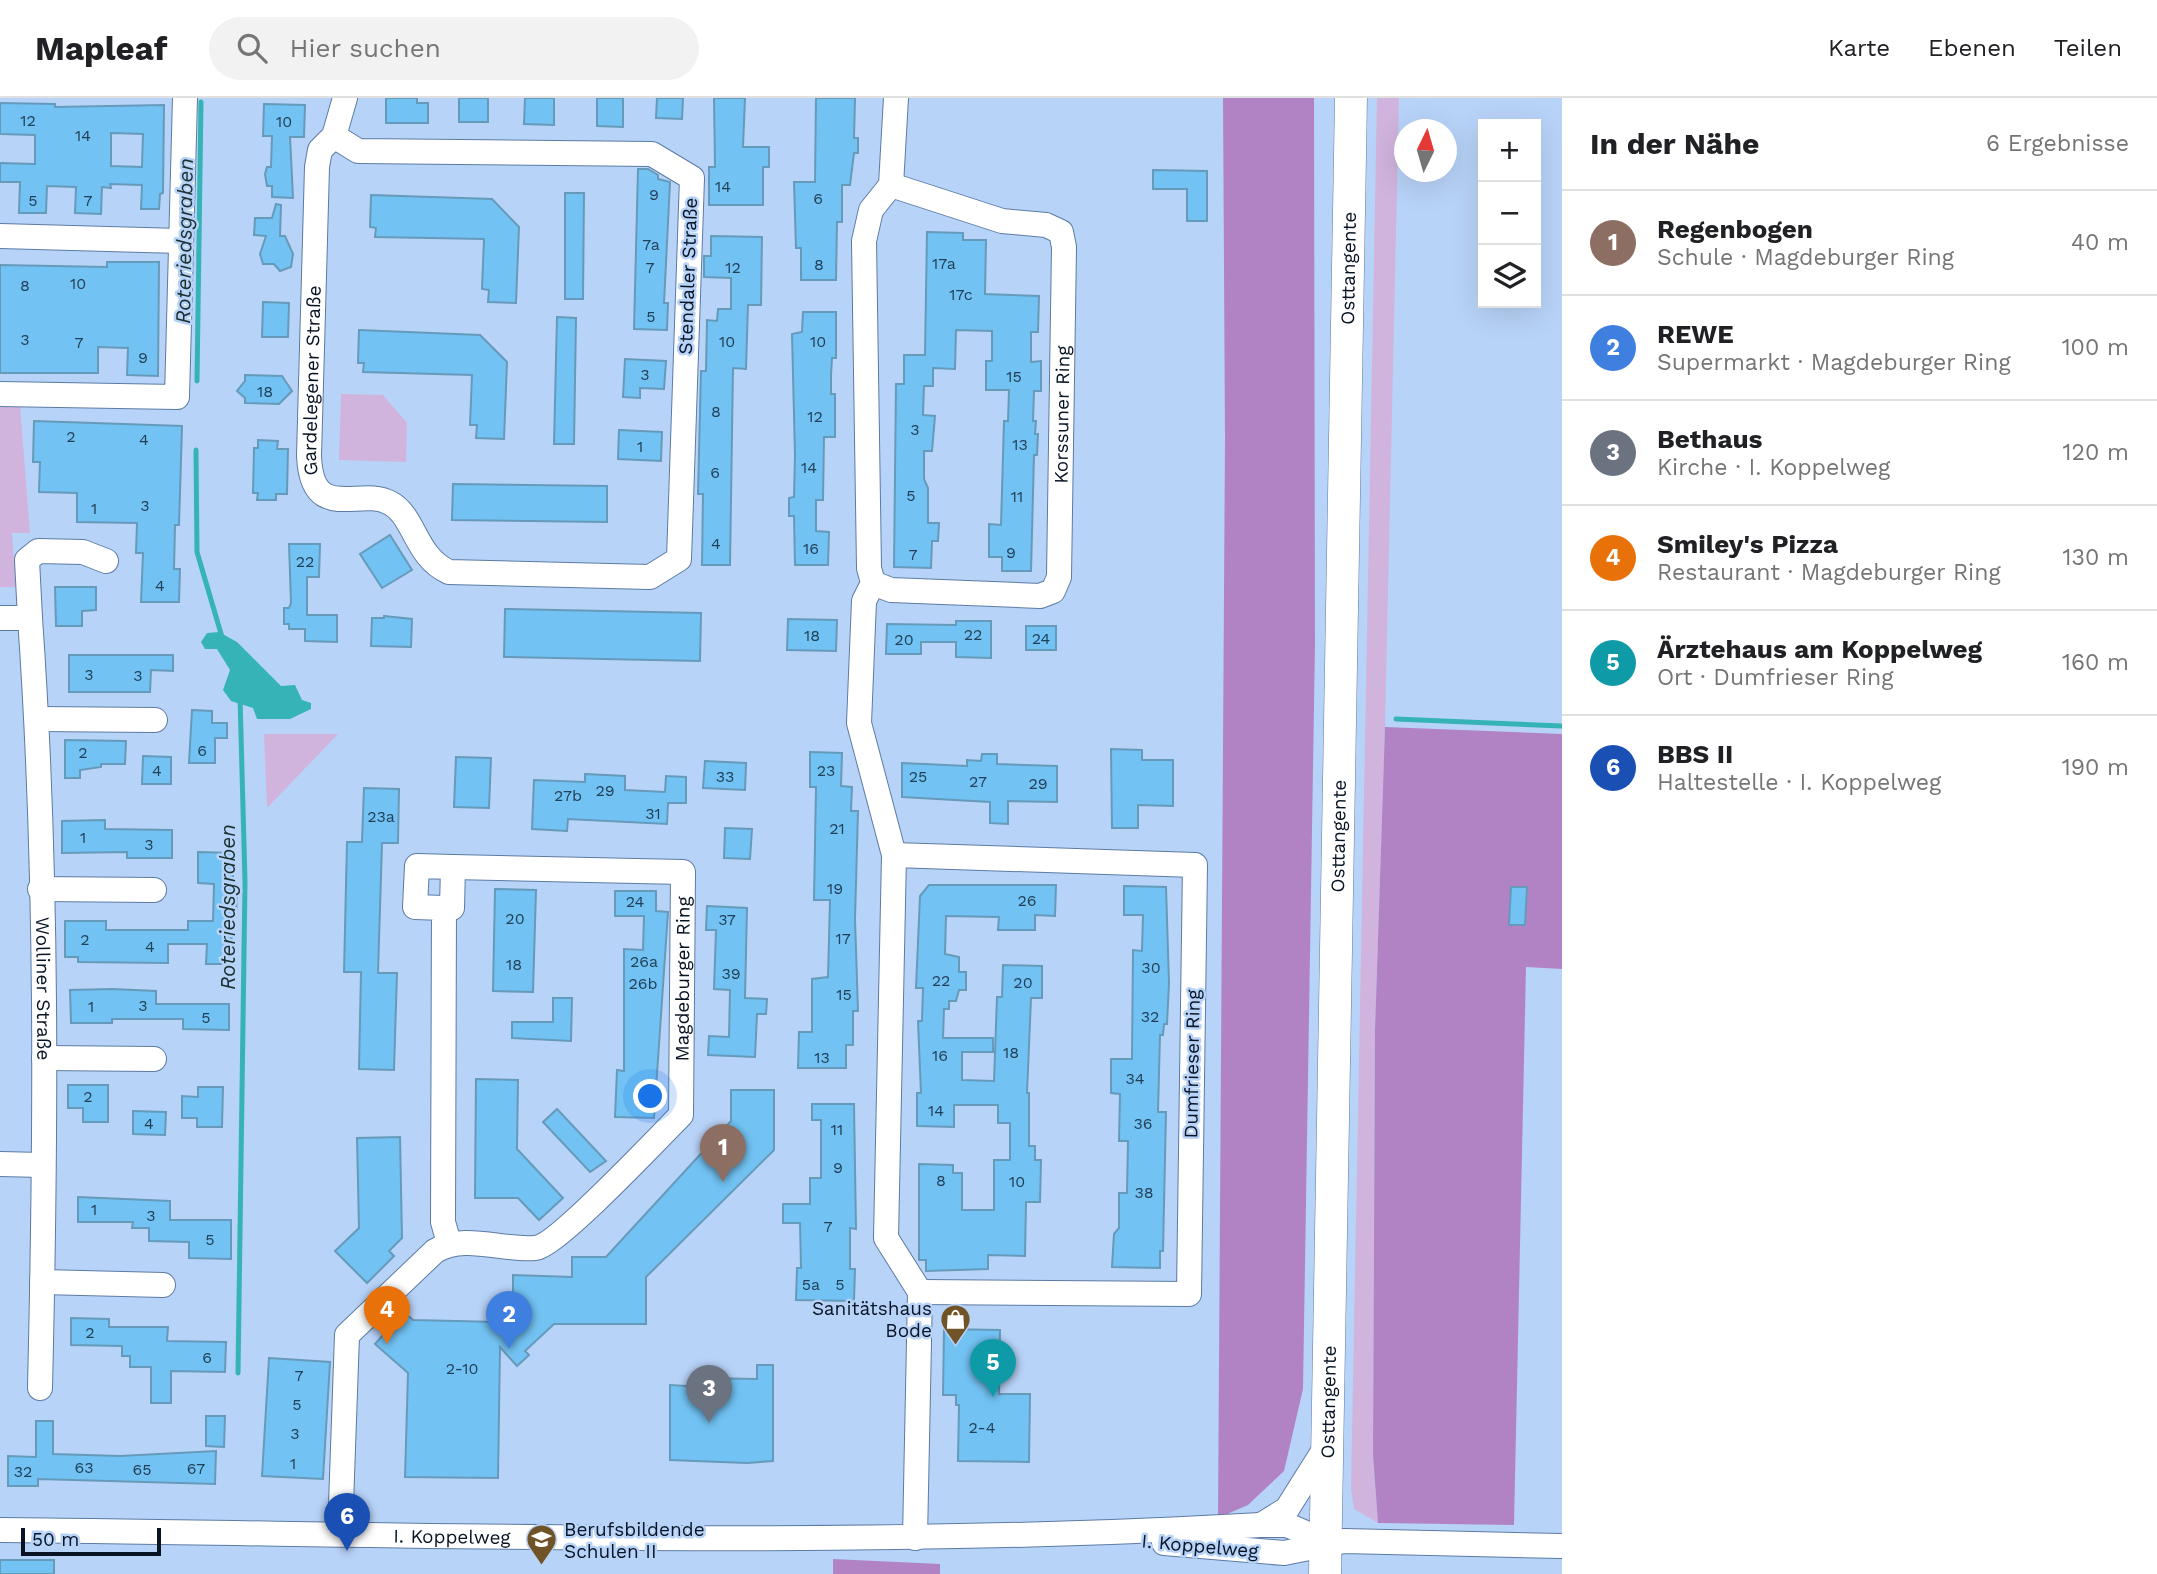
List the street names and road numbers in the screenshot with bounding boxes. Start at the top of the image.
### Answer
street label: Stendaler Straße [674,197,702,355]
street label: Osttangente [1336,211,1360,325]
street label: Gardelegener Straße [297,285,325,477]
street label: Korssuner Ring [1049,344,1074,484]
street label: Osttangente [1326,779,1350,893]
street label: Magdeburger Ring [670,895,694,1062]
street label: Wolliner Straße [31,917,56,1060]
street label: Dumfrieser Ring [1179,988,1205,1139]
street label: Osttangente [1316,1345,1341,1459]
street label: I. Koppelweg [393,1524,512,1548]
street label: I. Koppelweg [1141,1529,1260,1563]

